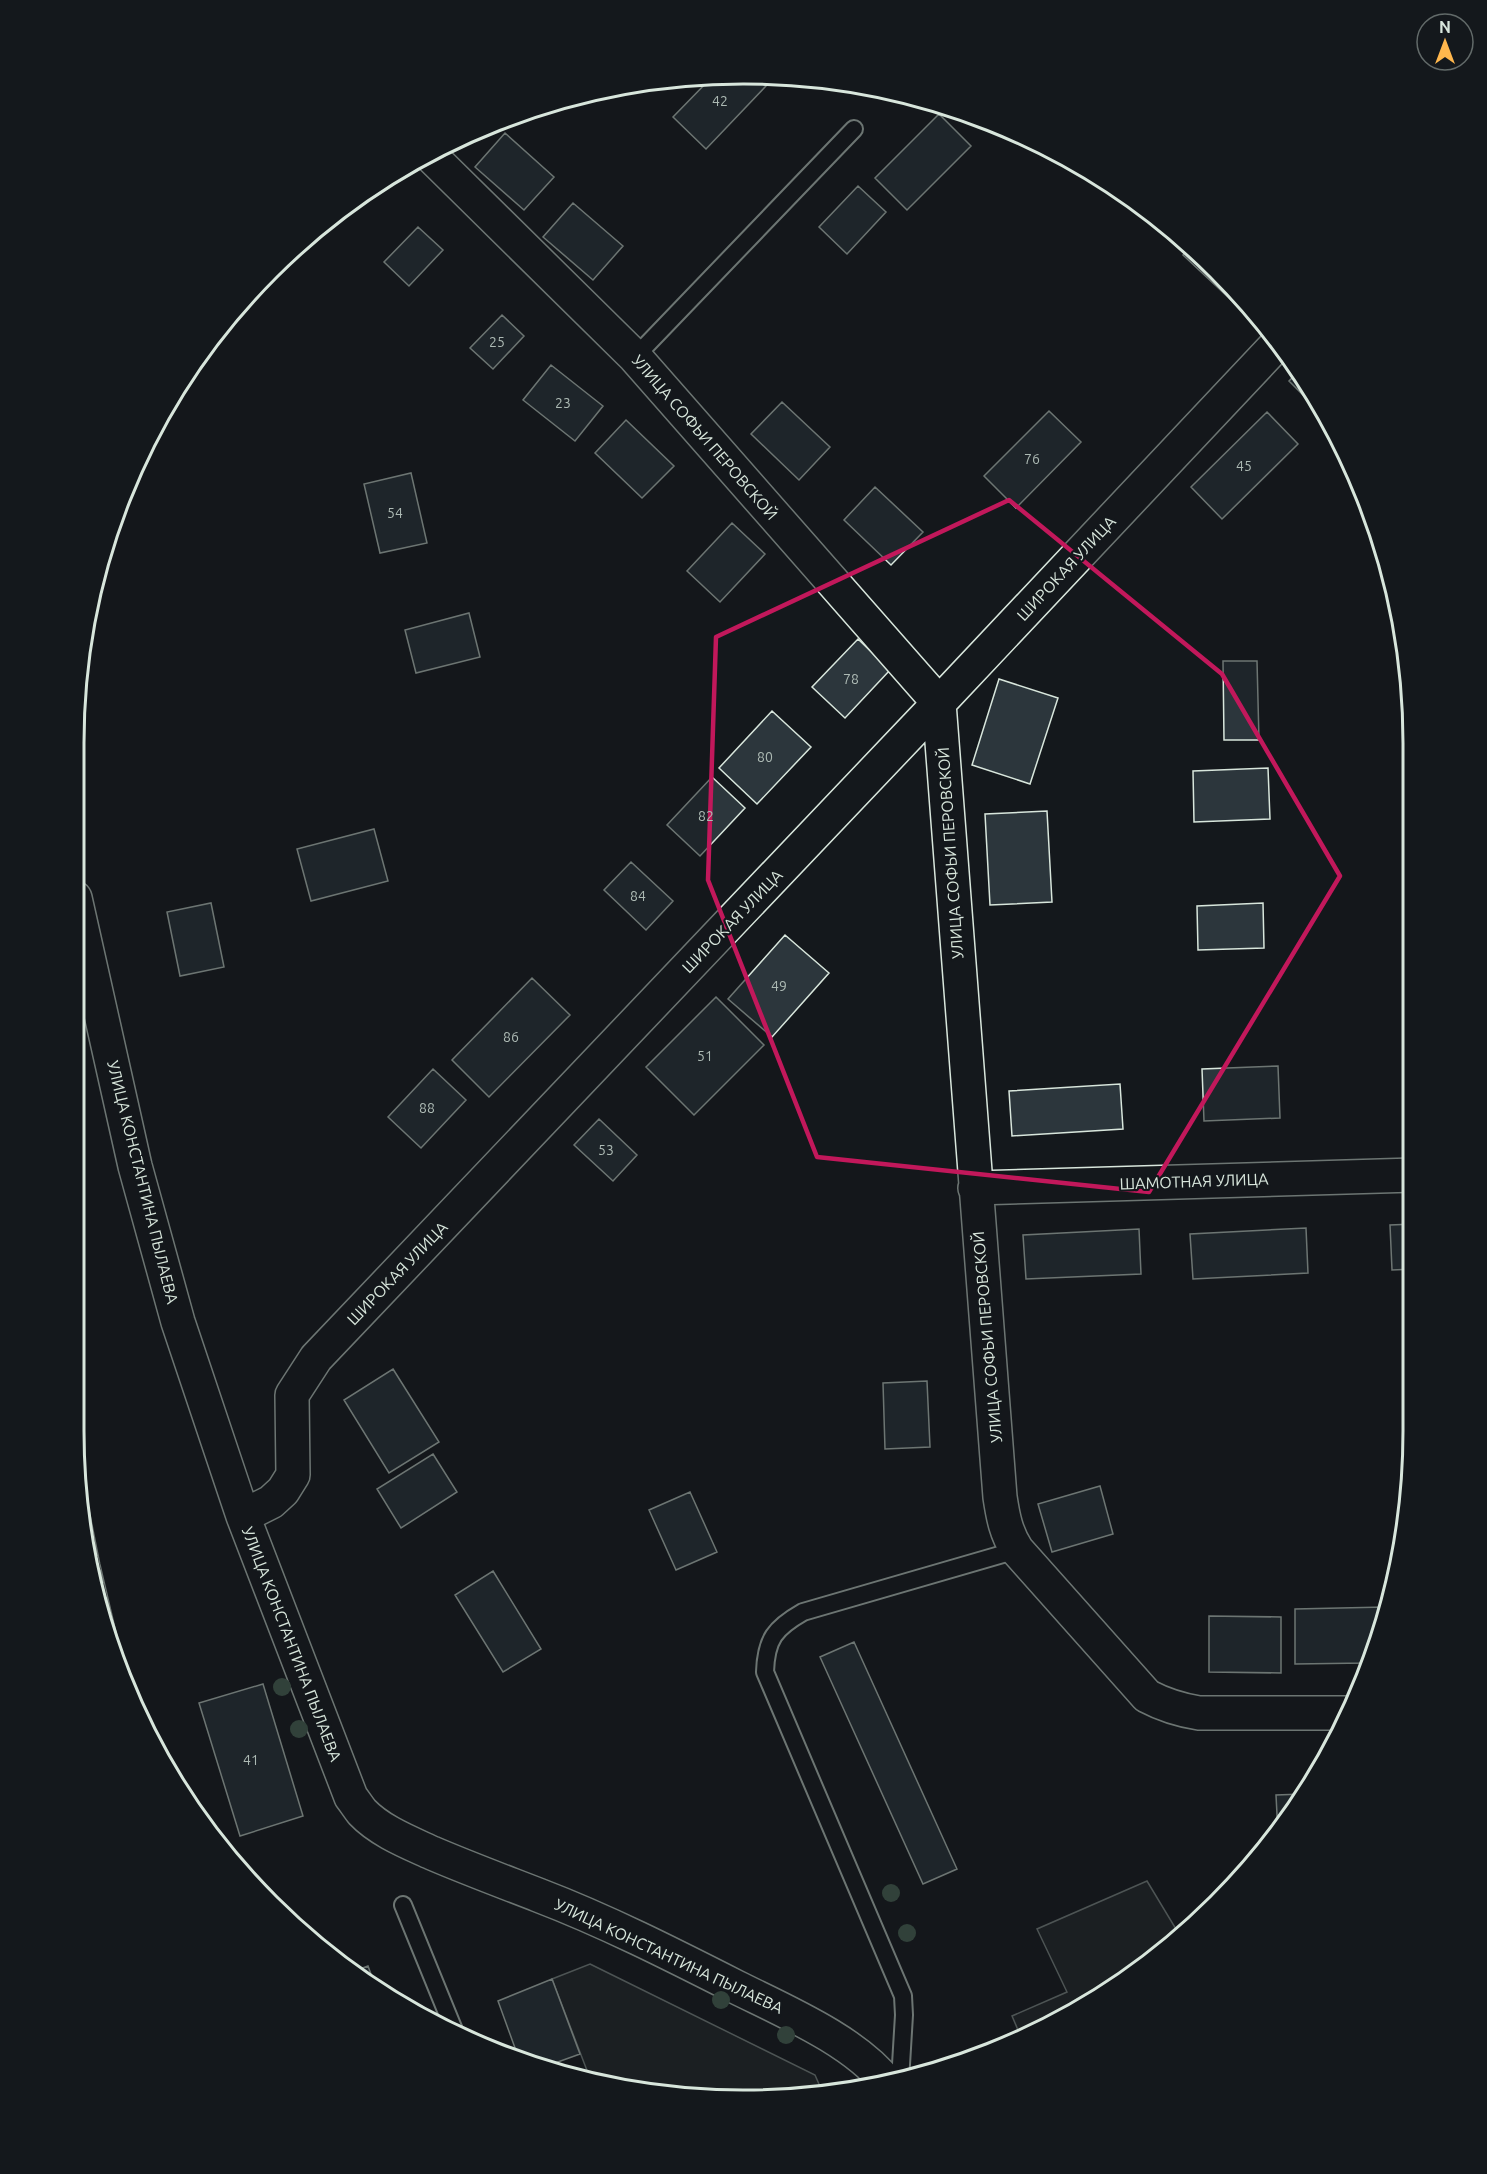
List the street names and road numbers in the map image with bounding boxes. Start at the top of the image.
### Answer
street label: УЛИЦА СОФЬИ ПЕРОВСКОЙ [629,350,782,523]
street label: ШИРОКАЯ УЛИЦА [1013,512,1119,624]
street label: УЛИЦА СОФЬИ ПЕРОВСКОЙ [933,747,966,960]
street label: ШИРОКАЯ УЛИЦА [678,865,786,976]
street label: УЛИЦА КОНСТАНТИНА ПЫЛАЕВА [104,1059,182,1306]
street label: ШАМОТНАЯ УЛИЦА [1119,1169,1269,1193]
street label: ШИРОКАЯ УЛИЦА [343,1217,451,1328]
street label: УЛИЦА СОФЬИ ПЕРОВСКОЙ [968,1231,1005,1444]
street label: УЛИЦА КОНСТАНТИНА ПЫЛАЕВА [239,1524,345,1764]
street label: УЛИЦА КОНСТАНТИНА ПЫЛАЕВА [552,1895,787,2017]

